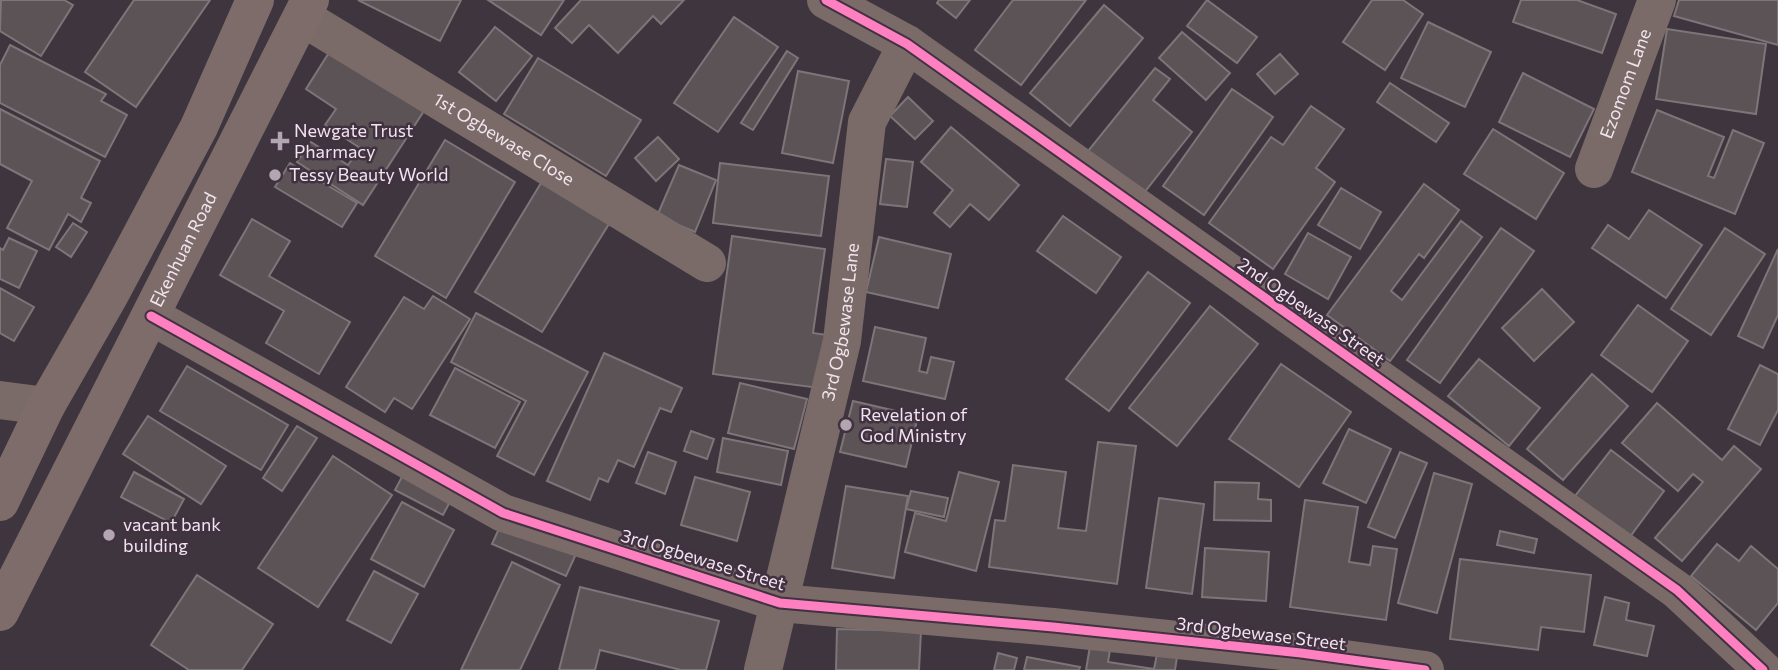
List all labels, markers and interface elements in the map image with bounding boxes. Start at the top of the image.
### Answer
street label: Ezomom Lane [1594,25,1655,141]
street label: 1st Ogbewase Close [430,87,579,190]
place label: Newgate Trust Pharmacy [294,119,413,162]
marker: Newgate Trust Pharmacy [272,133,288,149]
place label: Tessy Beauty World [289,163,448,185]
marker: Tessy Beauty World [267,167,283,183]
street label: Ekenhuan Road [144,188,221,310]
street label: 3rd Ogbewase Lane [816,242,863,403]
street label: 2nd Ogbewase Street [1234,252,1389,370]
place label: Revelation of God Ministry [860,403,968,446]
marker: Revelation of God Ministry [838,417,854,433]
place label: vacant bank building [123,513,221,556]
street label: 3rd Ogbewase Street [618,524,788,595]
marker: vacant bank building [101,527,117,543]
street label: 3rd Ogbewase Street [1175,612,1347,654]

